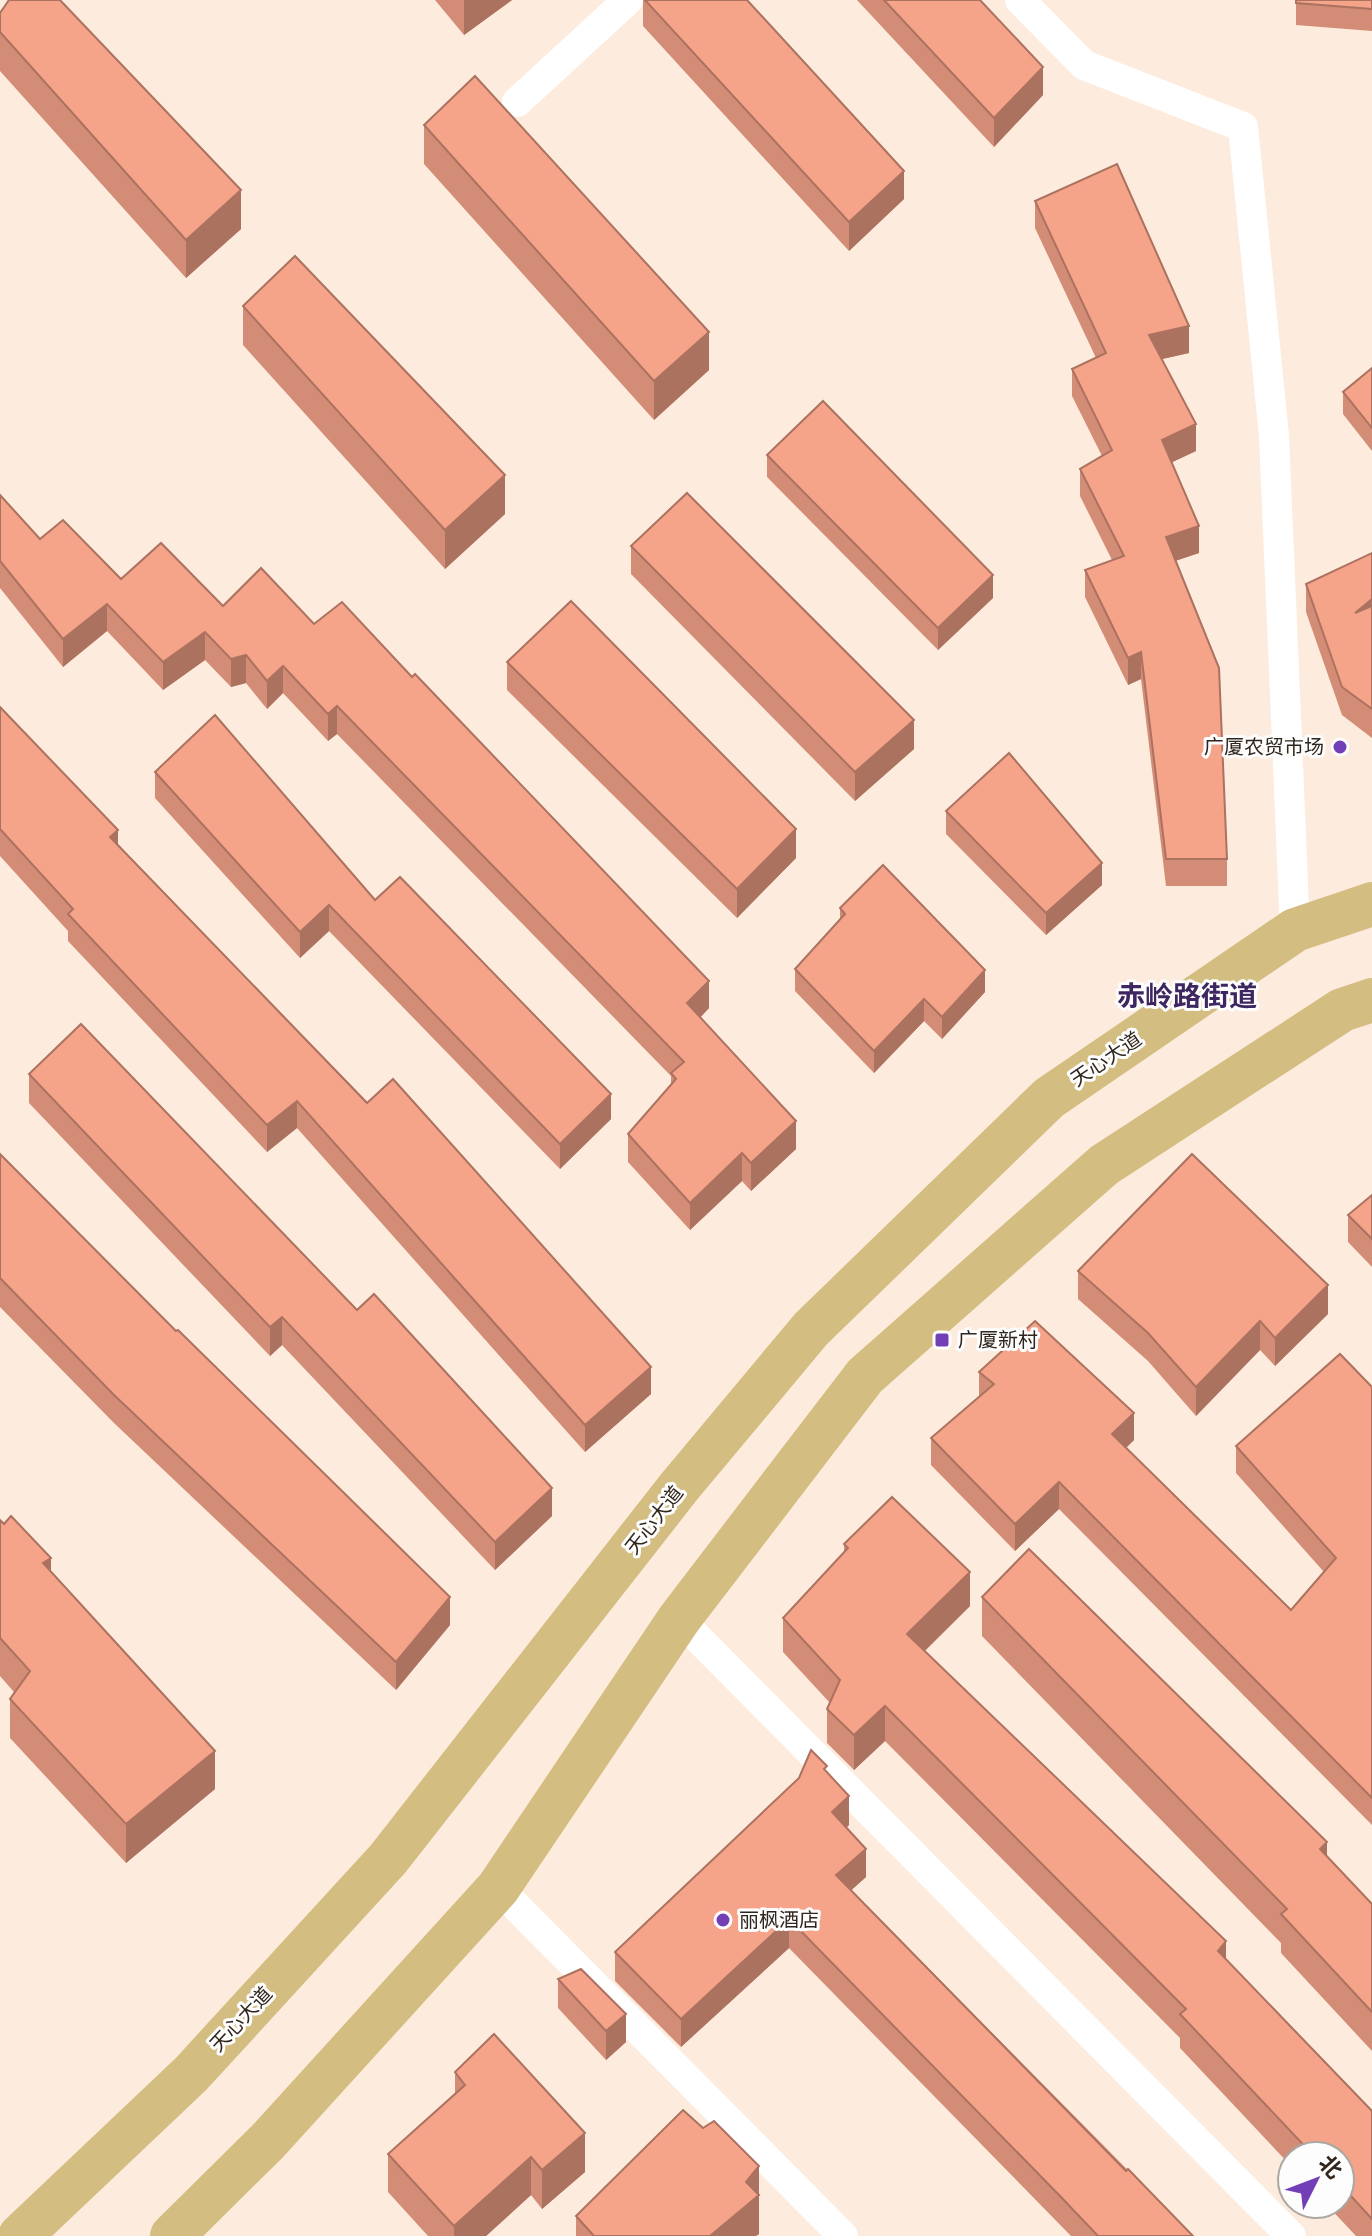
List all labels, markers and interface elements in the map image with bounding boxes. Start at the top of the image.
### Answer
place label: 广厦农贸市场 [1204,736,1324,758]
marker: 广厦农贸市场 [1331,738,1349,756]
district label: 赤岭路街道 [1117,981,1257,1012]
street label: 天心大道 [1067,1028,1145,1090]
place label: 广厦新村 [958,1329,1038,1351]
marker: 广厦新村 [933,1331,951,1349]
street label: 天心大道 [621,1482,687,1558]
place label: 丽枫酒店 [739,1909,819,1931]
marker: 丽枫酒店 [714,1911,732,1929]
street label: 天心大道 [206,1982,276,2056]
north arrow [1276,2140,1356,2220]
text: 北 [1314,2150,1347,2183]

